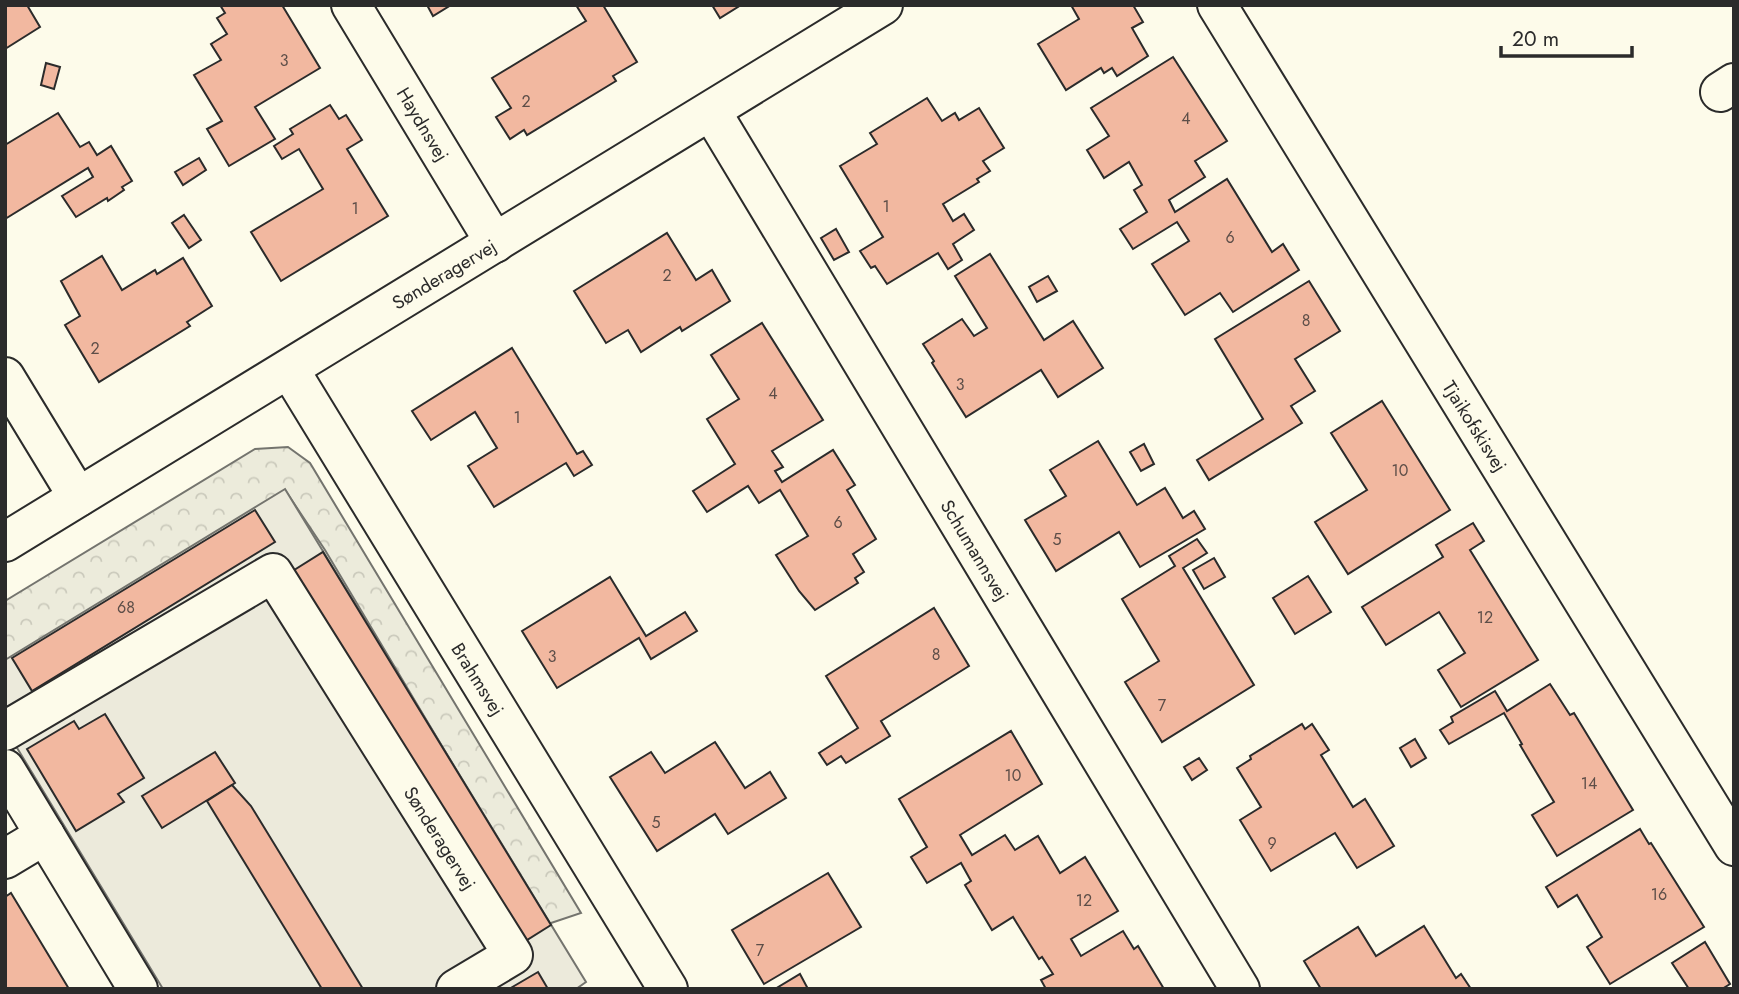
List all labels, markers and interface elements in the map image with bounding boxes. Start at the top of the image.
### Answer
scale bar [1501,14,1632,58]
text: 20 m [1512,24,1559,54]
house number: 3 [280,49,289,72]
street label: Haydnsvej [390,82,455,166]
house number: 2 [521,90,531,113]
house number: 4 [1181,107,1191,130]
house number: 1 [882,195,890,218]
house number: 1 [351,197,359,220]
house number: 6 [1225,226,1235,249]
street label: Sønderagervej [387,233,502,316]
house number: 2 [662,264,672,287]
house number: 8 [1302,309,1310,332]
house number: 2 [90,337,100,360]
house number: 3 [956,373,965,396]
street label: Tjaikofskisvej [1436,376,1513,477]
house number: 4 [768,382,778,405]
house number: 1 [513,406,521,429]
house number: 10 [1392,459,1408,482]
street label: Schumannsvej [934,495,1015,606]
house number: 6 [833,511,843,534]
house number: 5 [1052,528,1062,551]
house number: 68 [117,596,135,619]
house number: 12 [1477,606,1493,629]
street label: Brahmsvej [445,638,511,721]
house number: 8 [932,643,940,666]
house number: 3 [548,645,557,668]
house number: 7 [1158,694,1167,717]
house number: 10 [1005,764,1021,787]
house number: 14 [1581,772,1597,795]
street label: Sønderagervej [397,781,482,895]
house number: 5 [651,811,661,834]
house number: 9 [1267,832,1277,855]
house number: 16 [1651,883,1667,906]
house number: 12 [1076,889,1092,912]
house number: 7 [756,939,765,962]

